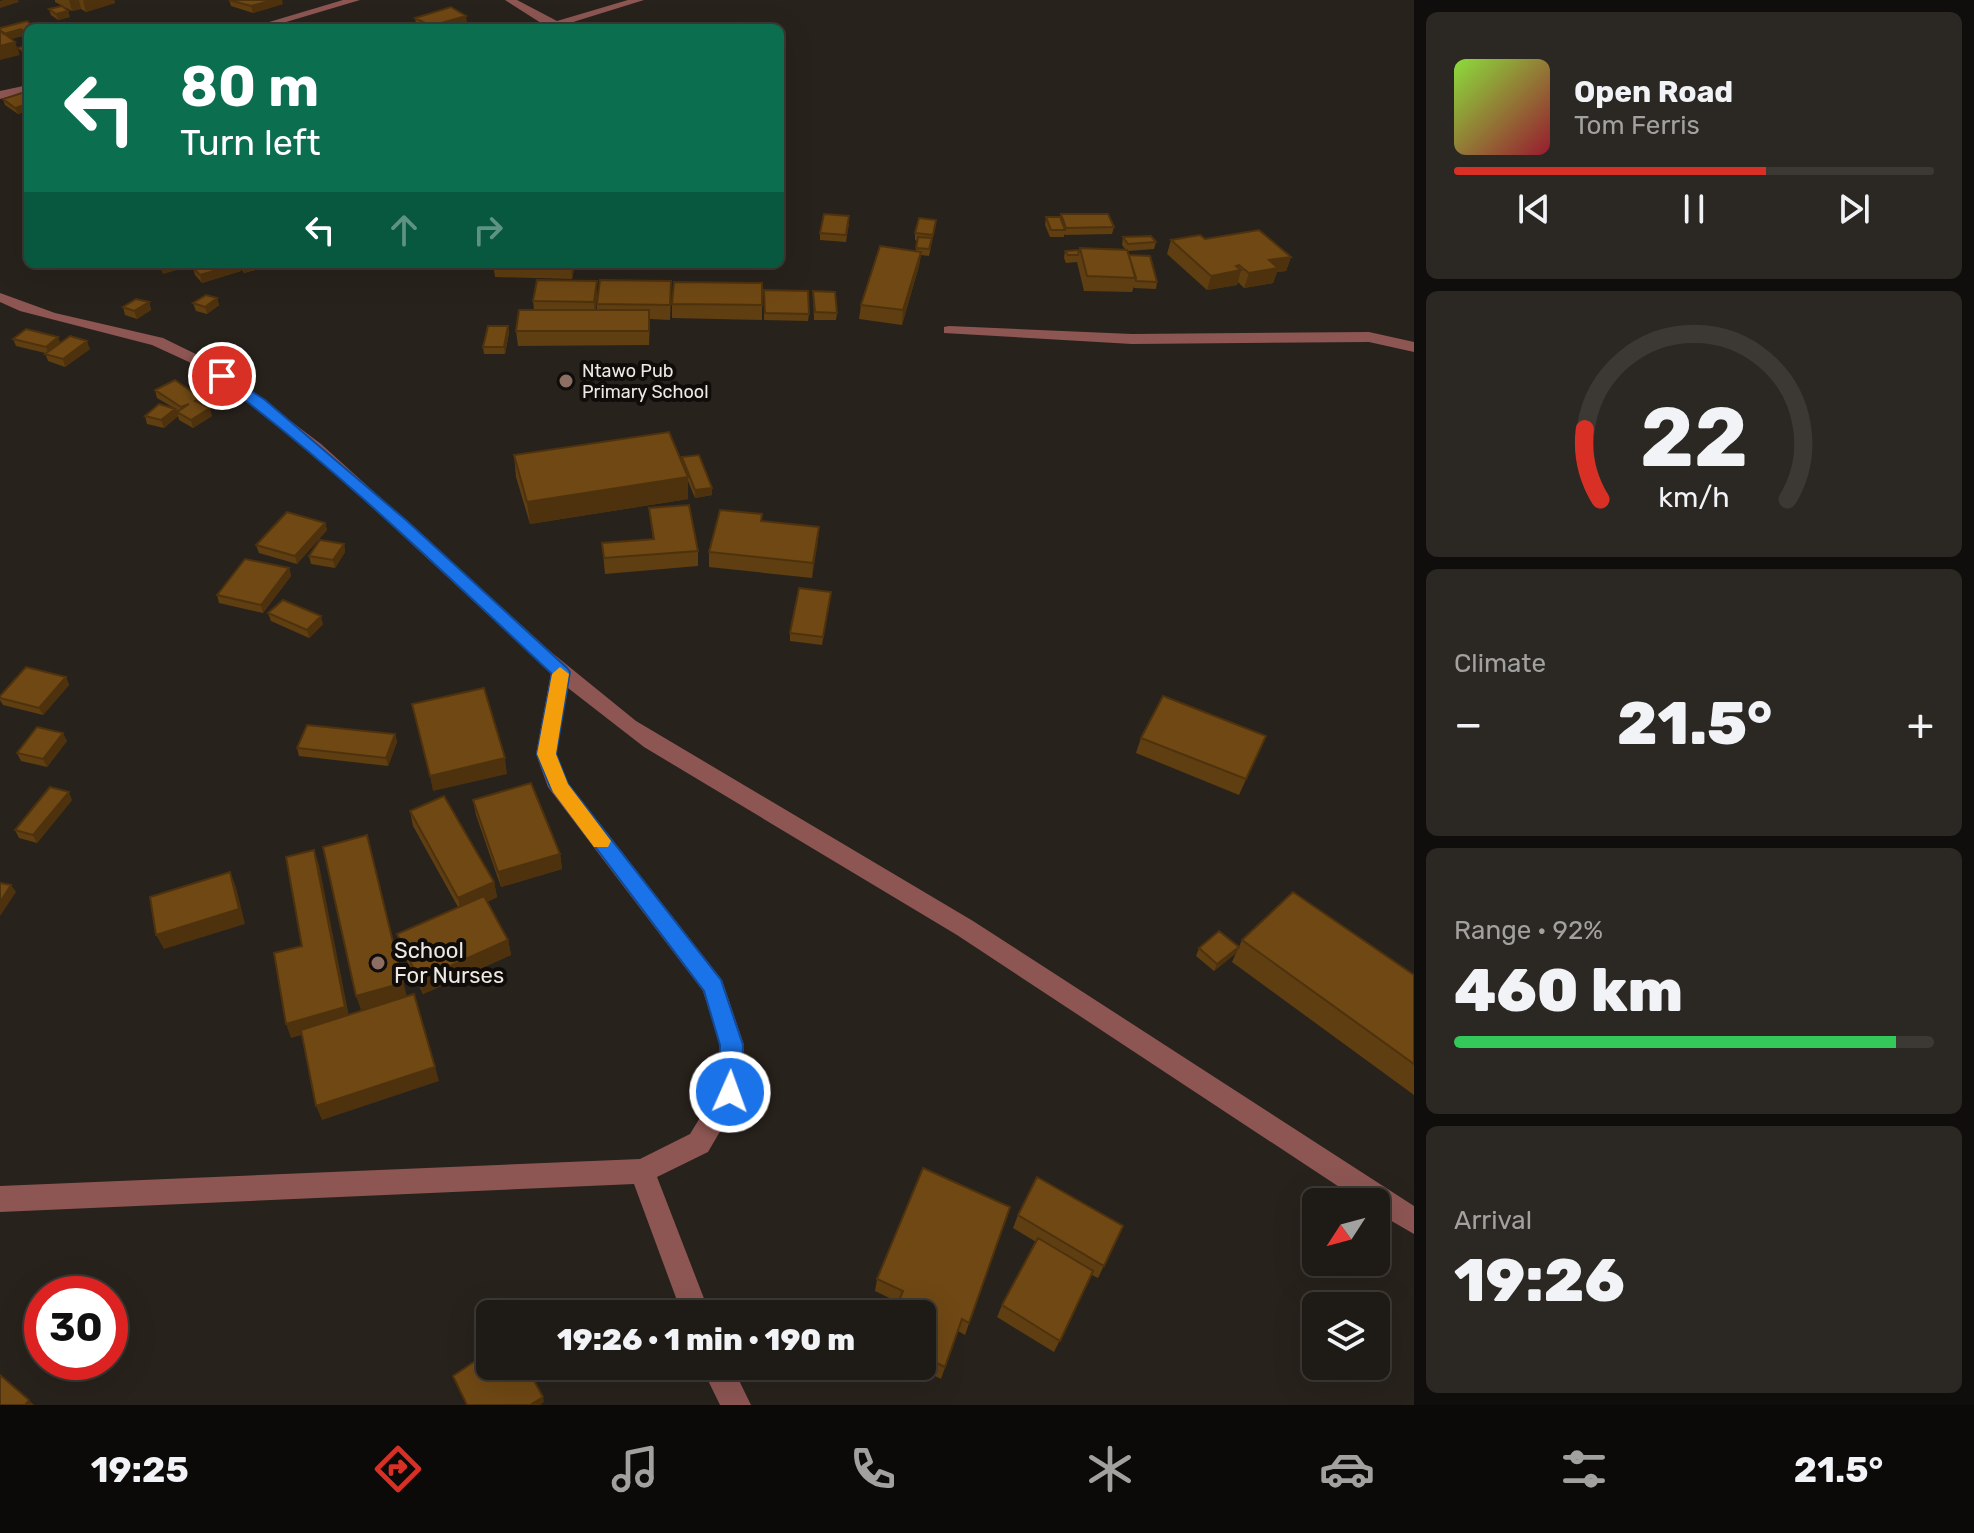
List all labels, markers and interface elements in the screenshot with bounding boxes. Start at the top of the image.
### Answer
text: 80 m [180,54,319,120]
icon: left [48,56,152,160]
text: Open Road [1574,74,1733,110]
text: Tom Ferris [1574,110,1700,141]
text: Turn left [180,121,321,164]
icon: previous [1512,187,1556,231]
icon: pause [1672,187,1716,231]
icon: next [1832,187,1876,231]
icon: left [298,208,342,252]
icon: ahead [382,208,426,252]
icon: right [466,208,510,252]
pin [188,342,256,410]
icon: arrive [200,354,244,398]
place label: Ntawo Pub Primary School [582,360,709,403]
marker: Ntawo Pub Primary School [557,372,575,390]
text: 22 [1640,387,1748,486]
text: km/h [1658,480,1730,514]
text: Climate [1454,648,1546,679]
text: 21.5° [1617,688,1772,759]
text: − [1454,698,1483,750]
text: + [1907,698,1934,750]
text: Range · 92% [1454,915,1603,946]
place label: School For Nurses [394,937,504,989]
marker: School For Nurses [369,954,387,972]
text: 460 km [1454,955,1683,1026]
position arrow [688,1050,772,1134]
north arrow [1302,1188,1390,1276]
map controls [1302,1188,1390,1380]
text: Arrival [1454,1205,1532,1236]
text: 19:26 [1454,1245,1625,1316]
speed limit sign: 30 [24,1276,128,1380]
button: layers [1302,1292,1390,1380]
text: 19:26 · 1 min · 190 m [557,1322,855,1358]
icon: directions [370,1441,426,1497]
icon: music [607,1441,663,1497]
icon: phone [845,1441,901,1497]
icon: climate [1082,1441,1138,1497]
icon: car [1319,1441,1375,1497]
icon: filters [1556,1441,1612,1497]
text: 19:25 [91,1448,189,1491]
text: 21.5° [1794,1448,1883,1491]

